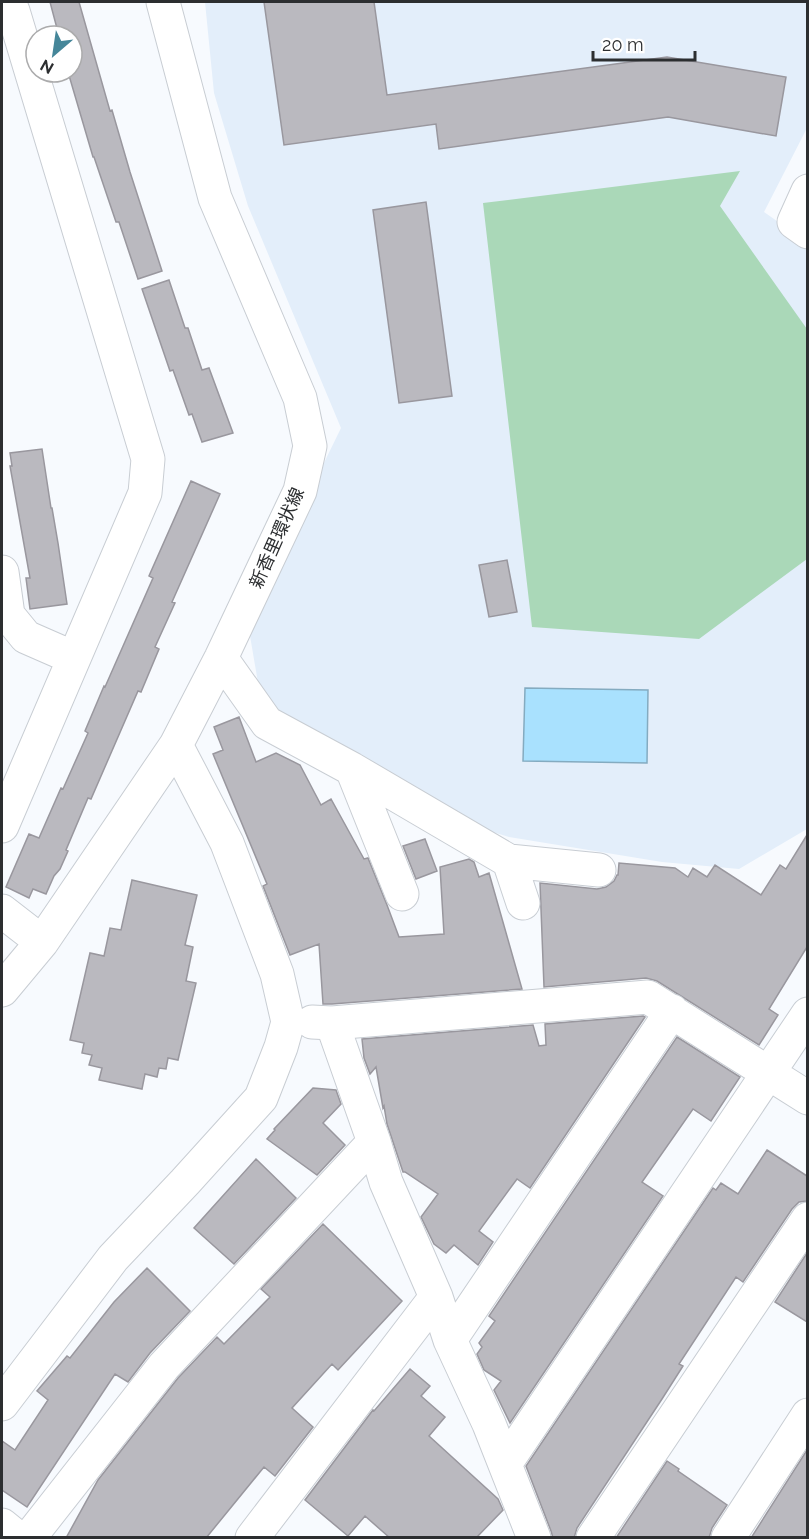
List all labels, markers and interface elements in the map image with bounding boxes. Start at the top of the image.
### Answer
north arrow [24,24,84,84]
scale bar [593,24,695,62]
text: 20 m [602,34,644,55]
text: N [37,55,57,78]
street label: 新香里環状線 [245,484,308,591]

